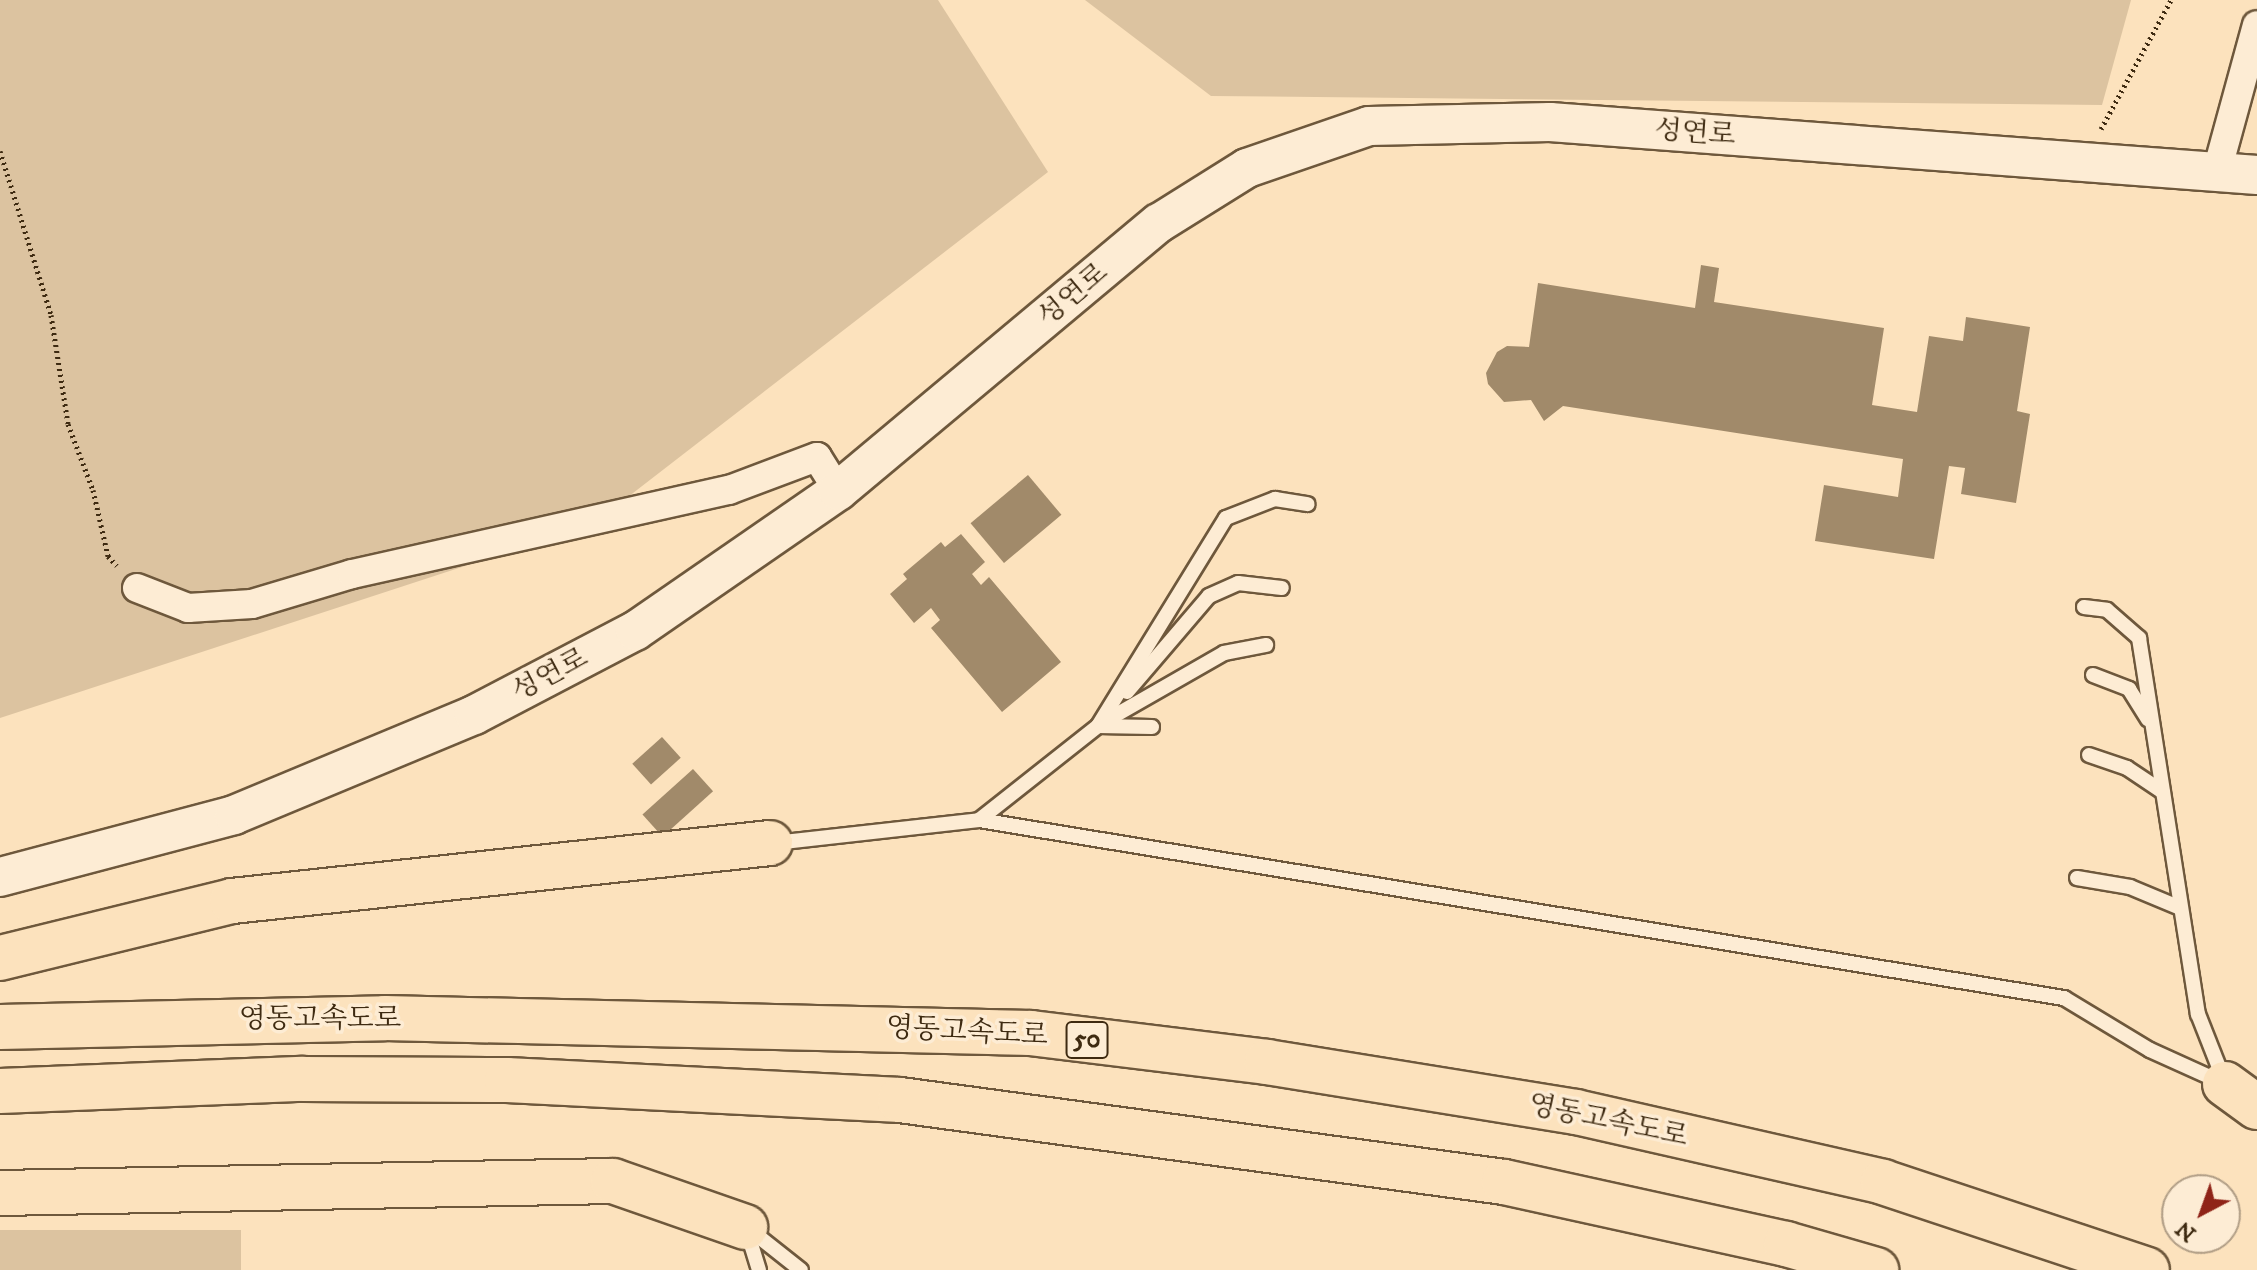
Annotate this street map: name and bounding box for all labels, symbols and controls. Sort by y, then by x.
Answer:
street label: 성연로 [1653,113,1737,153]
street label: 성연로 [1031,256,1115,334]
street label: 성연로 [506,641,594,709]
street label: 영동고속도로 [239,1002,401,1036]
street label: 영동고속도로 [885,1011,1049,1053]
road number: 50 [1065,1018,1109,1062]
street label: 영동고속도로 [1525,1088,1691,1154]
north arrow [2161,1174,2241,1254]
text: N [2171,1215,2202,1247]

